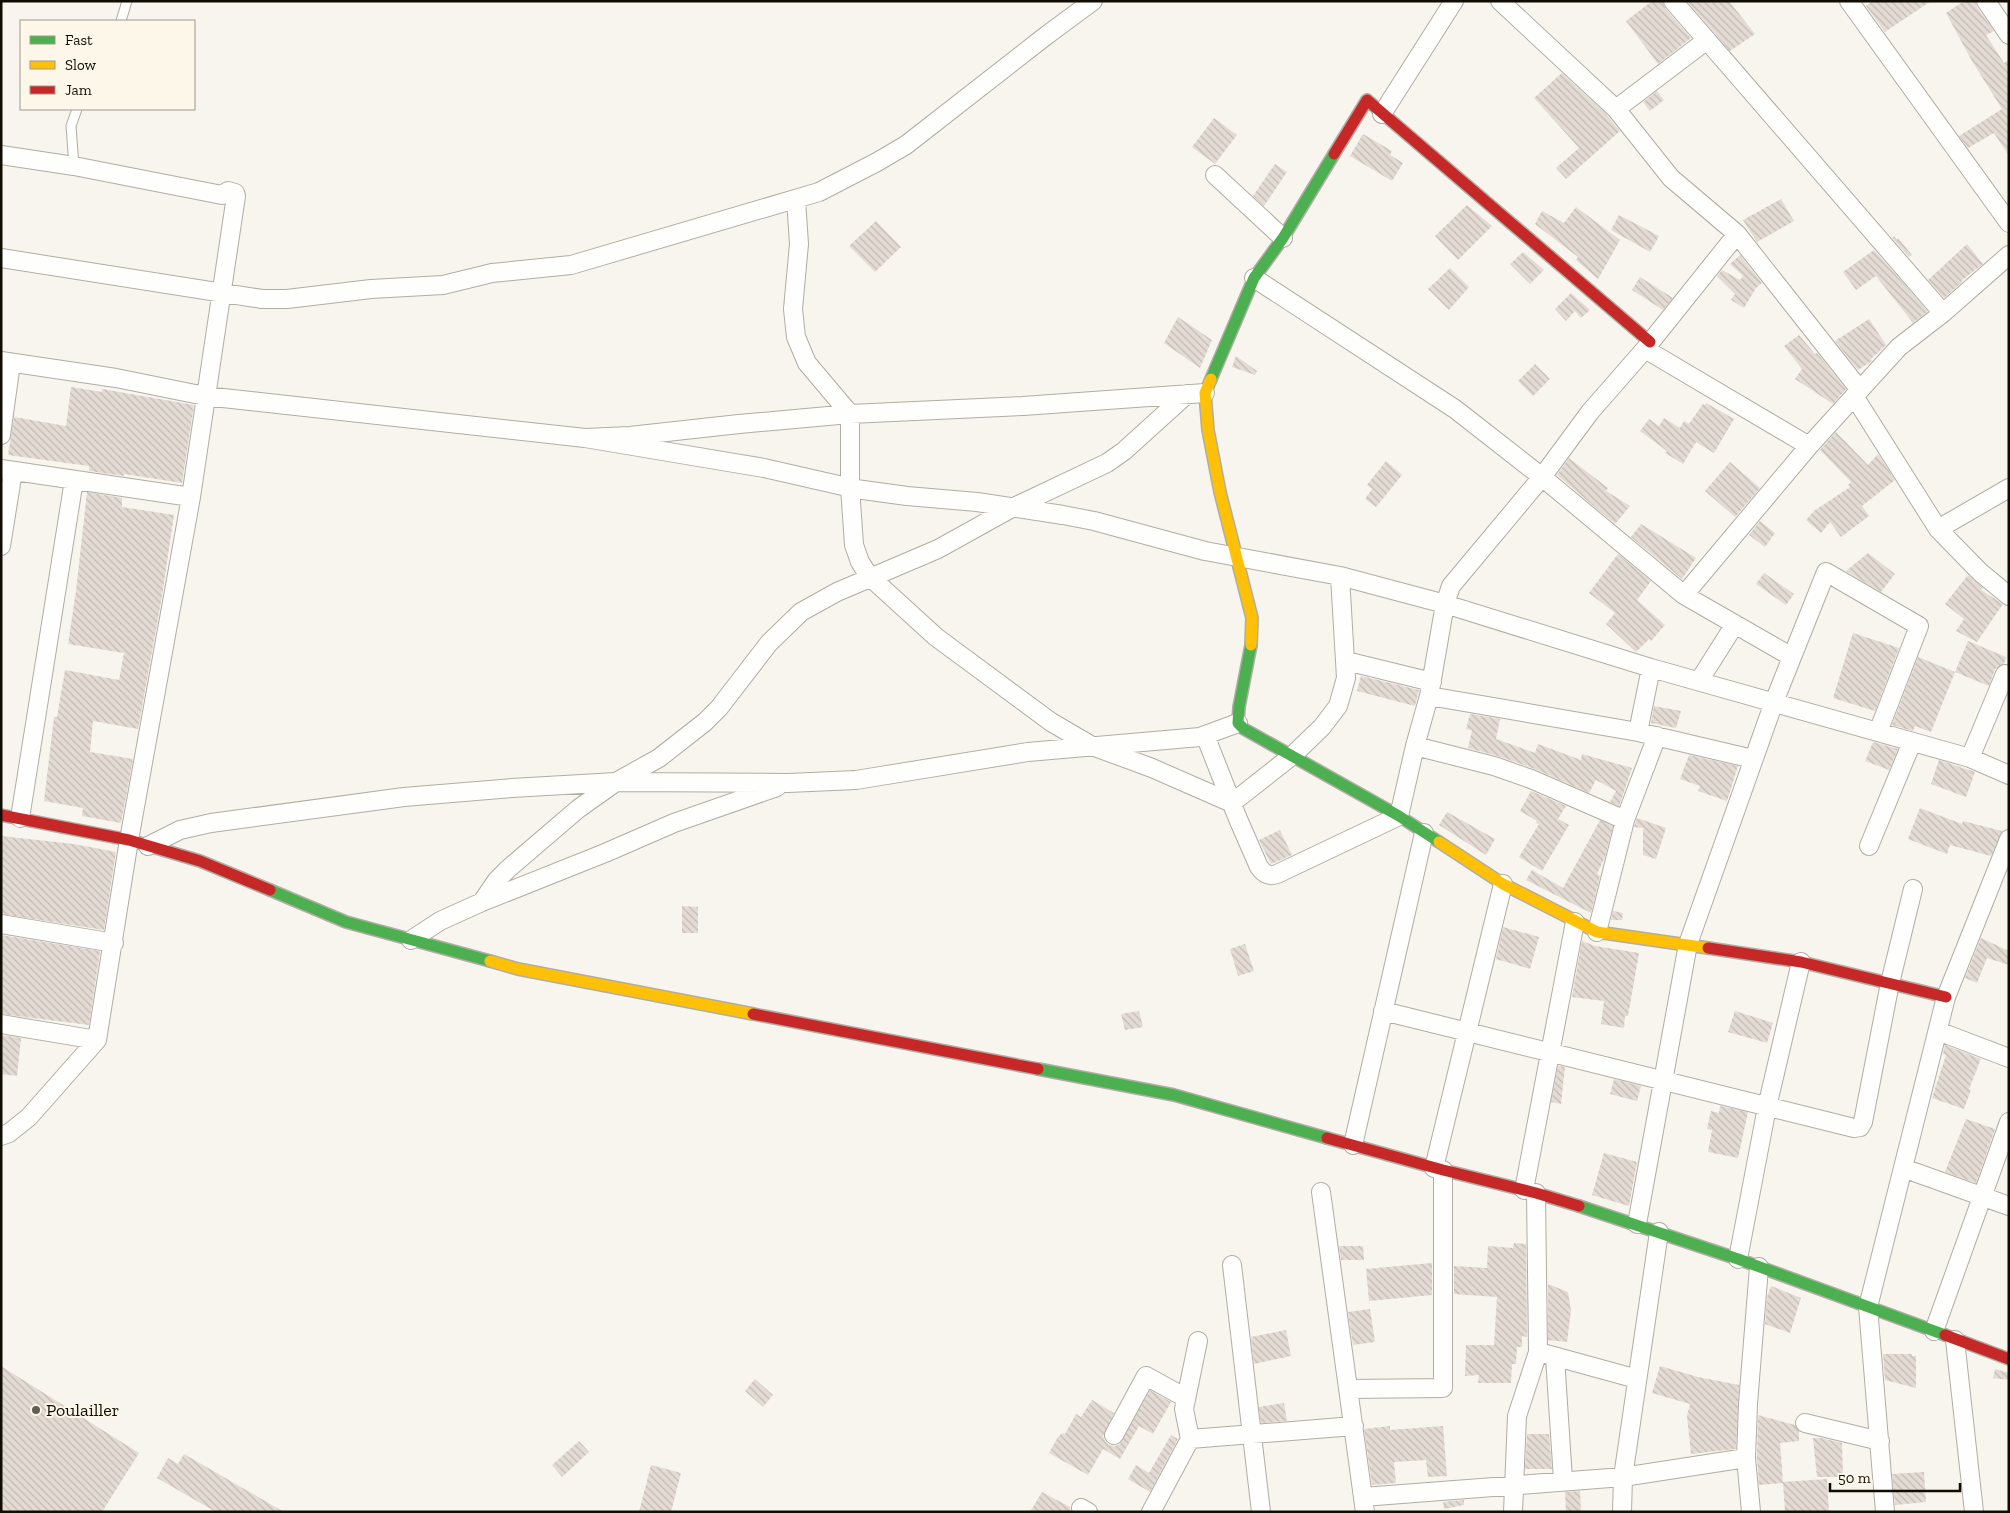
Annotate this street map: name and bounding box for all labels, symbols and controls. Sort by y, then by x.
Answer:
legend [20,20,195,110]
text: Fast [65,31,93,49]
text: Slow [65,56,97,74]
text: Jam [65,81,92,99]
place label: Poulailler [46,1399,119,1421]
marker: Poulailler [30,1404,42,1416]
scale bar [1830,1460,1960,1492]
text: 50 m [1838,1469,1871,1487]

